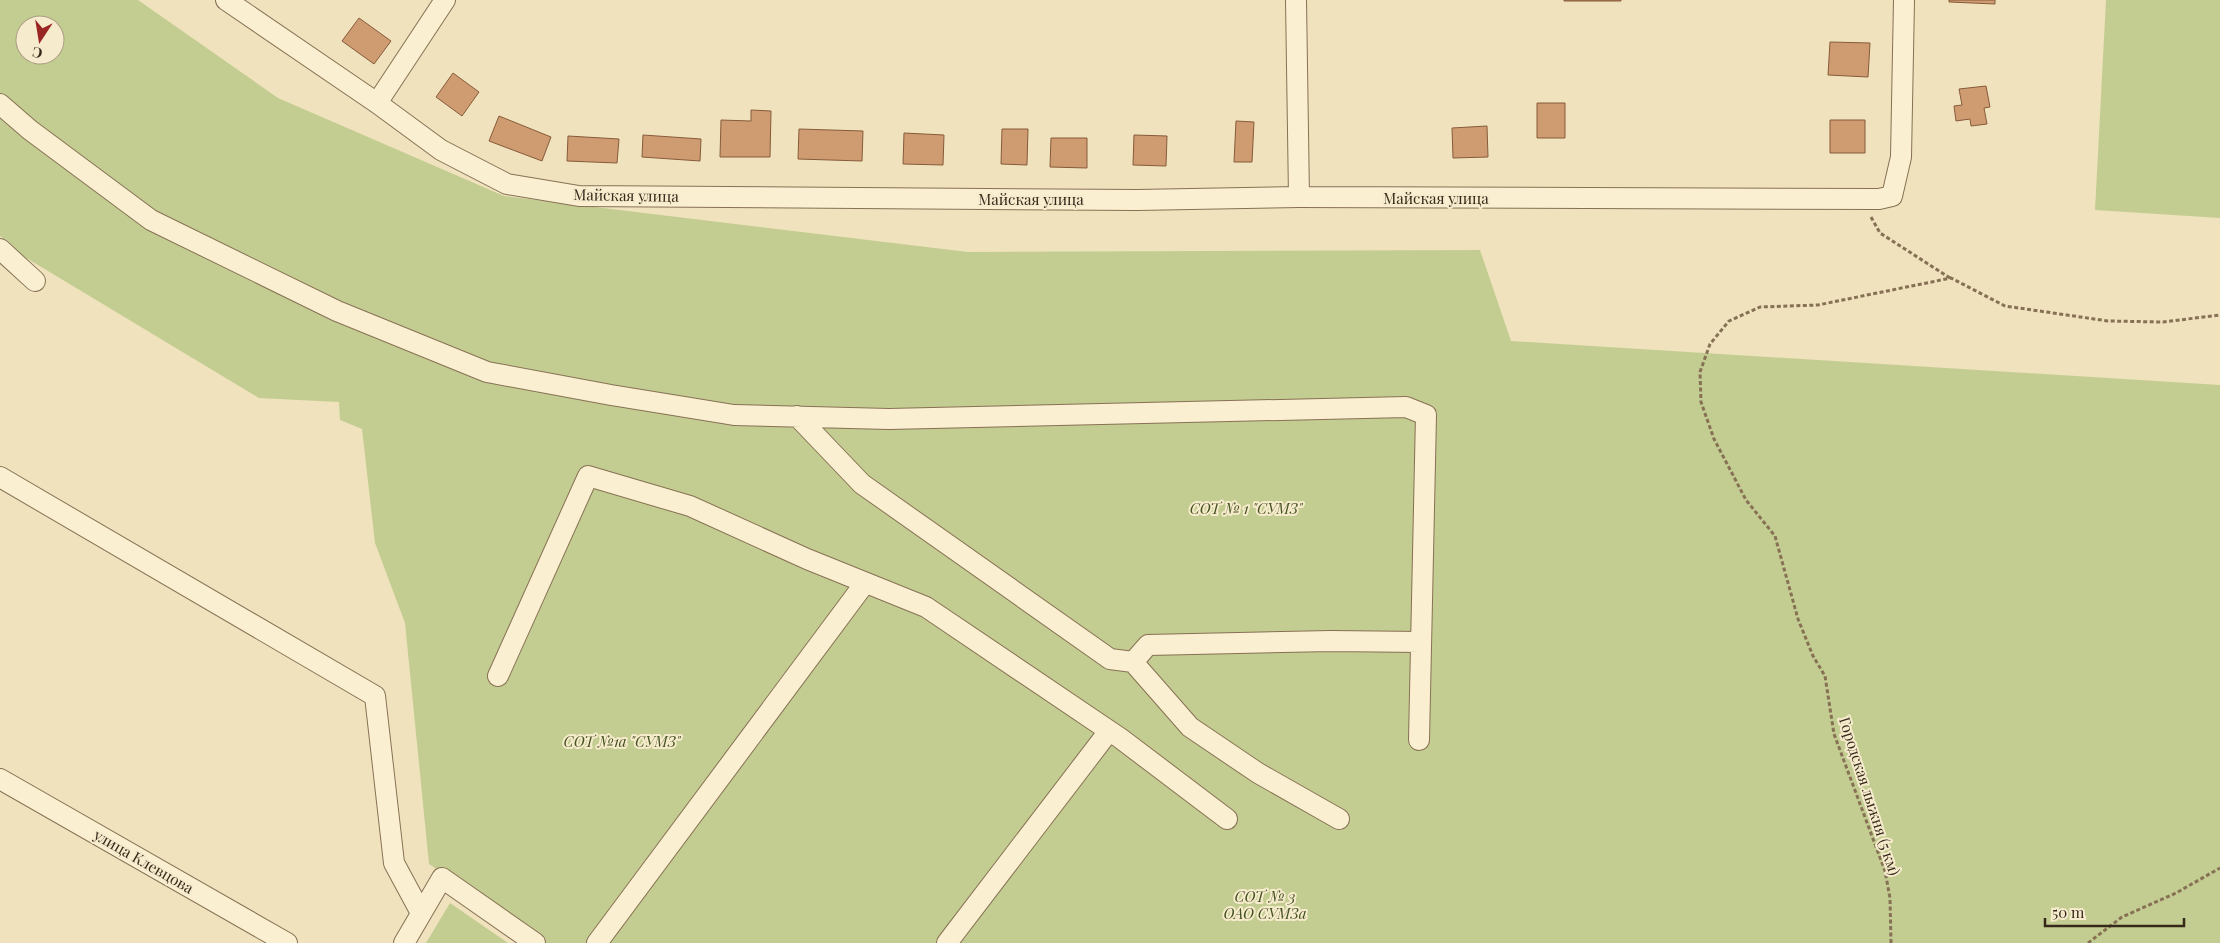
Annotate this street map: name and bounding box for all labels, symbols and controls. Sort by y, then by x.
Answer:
north arrow [15,15,65,65]
text: С [30,43,44,64]
street label: Майская улица [573,184,679,206]
street label: Майская улица [1383,188,1489,208]
street label: Майская улица [978,189,1084,209]
park label: СОТ № 1 "СУМЗ" [1190,498,1304,518]
street label: Городская лыжня (5 км) [1835,714,1905,878]
park label: СОТ №1а "СУМЗ" [564,731,682,751]
street label: улица Клевцова [90,824,198,898]
park label: СОТ № 3 ОАО СУМЗа [1223,886,1307,923]
scale bar [2045,896,2184,928]
text: 50 m [2052,902,2085,922]

